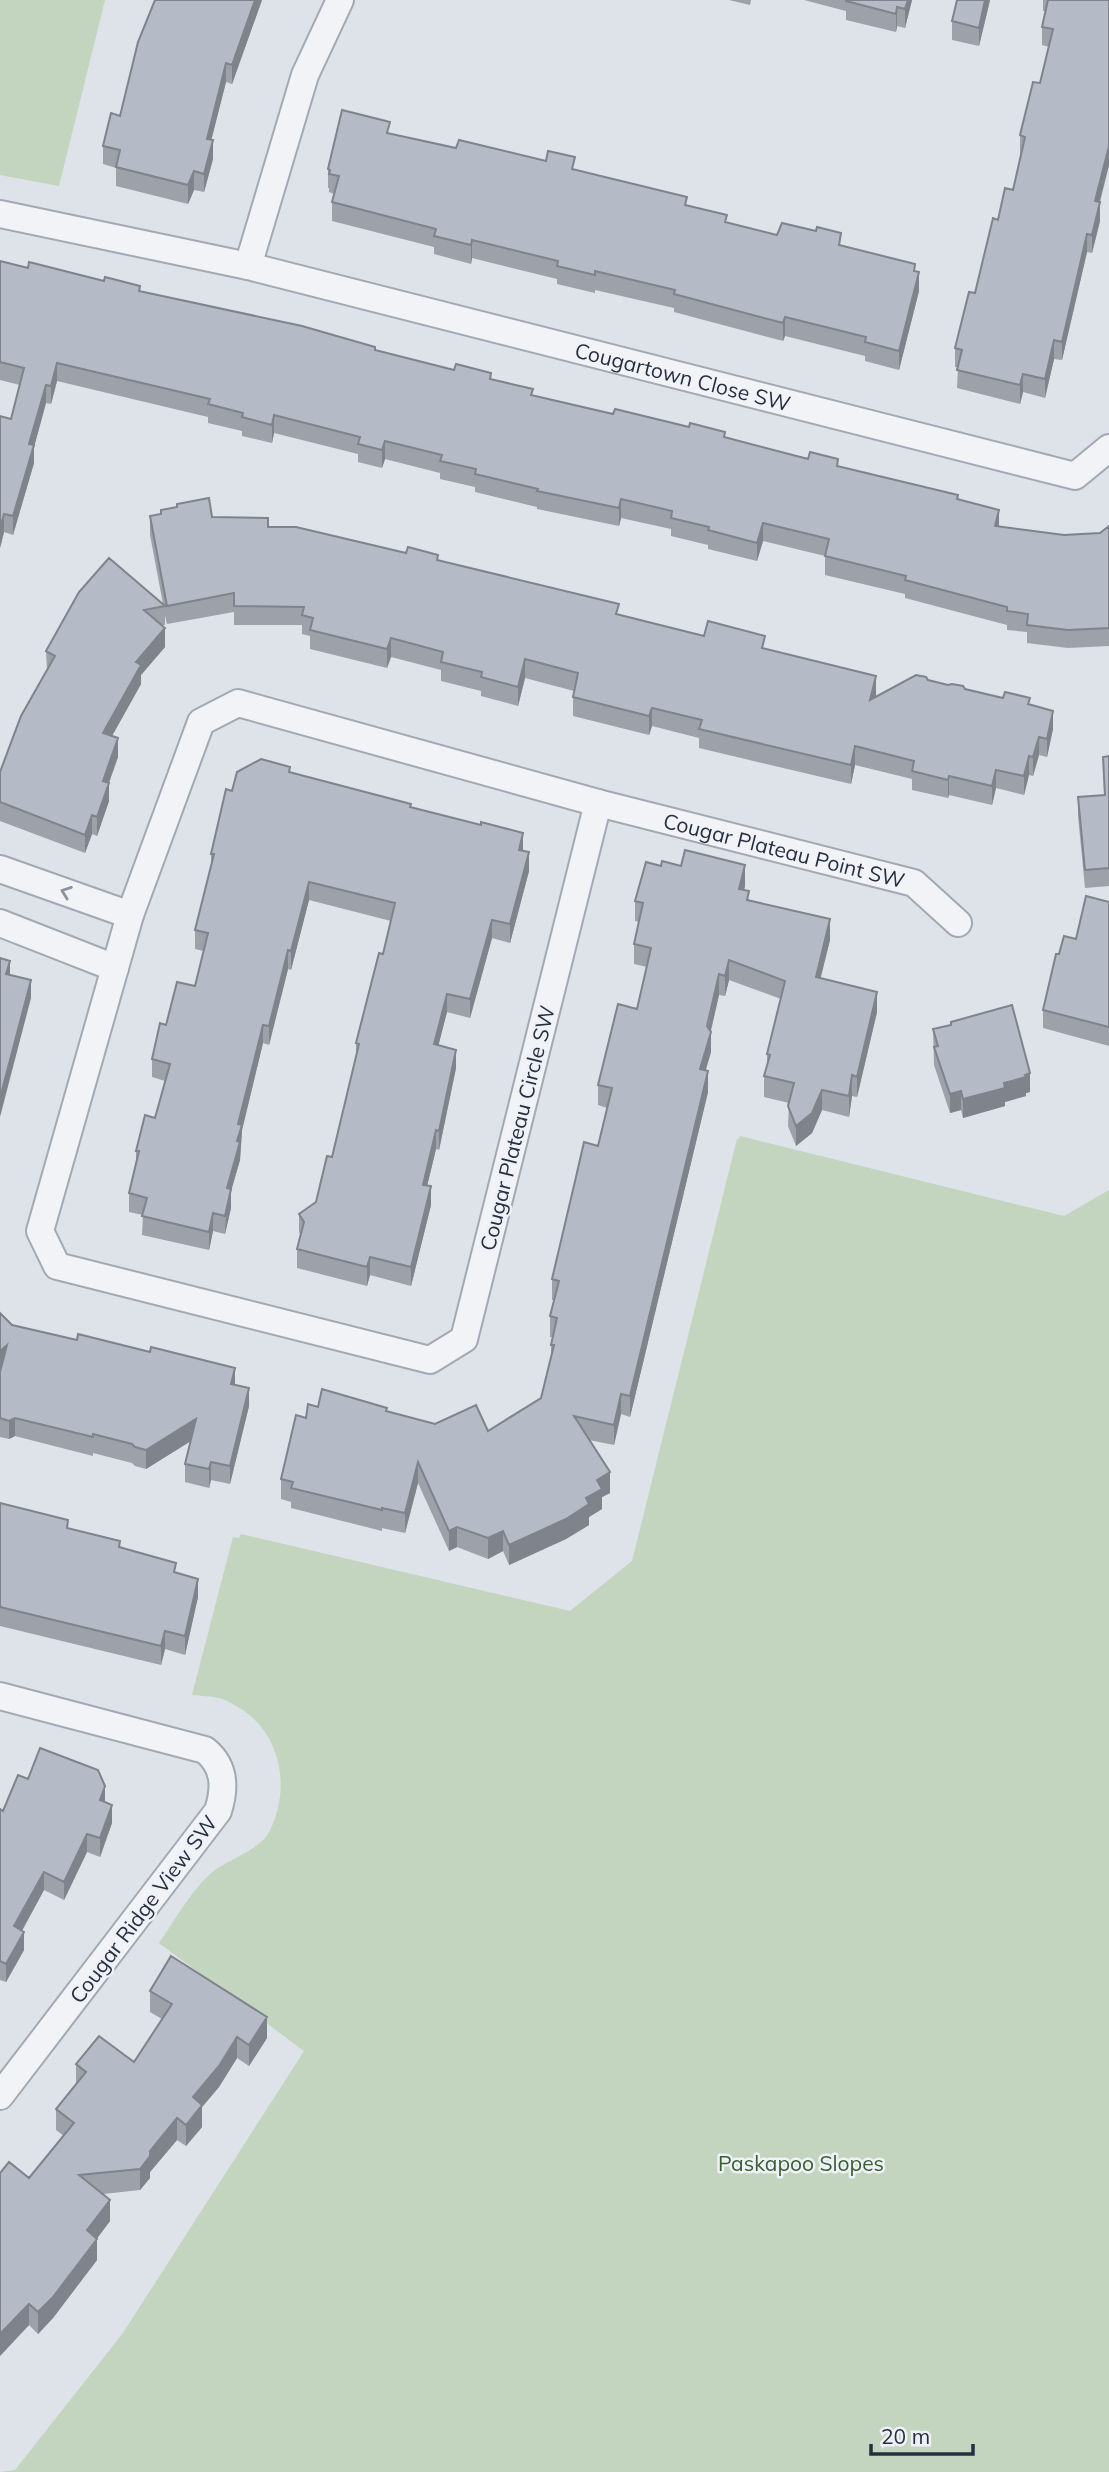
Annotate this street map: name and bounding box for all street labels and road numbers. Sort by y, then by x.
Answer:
street label: Cougartown Close SW [572,337,793,416]
street label: Cougar Plateau Point SW [661,807,907,893]
street label: Cougar Plateau Circle SW [474,1003,560,1253]
street label: Cougar Ridge View SW [64,1810,222,2008]

